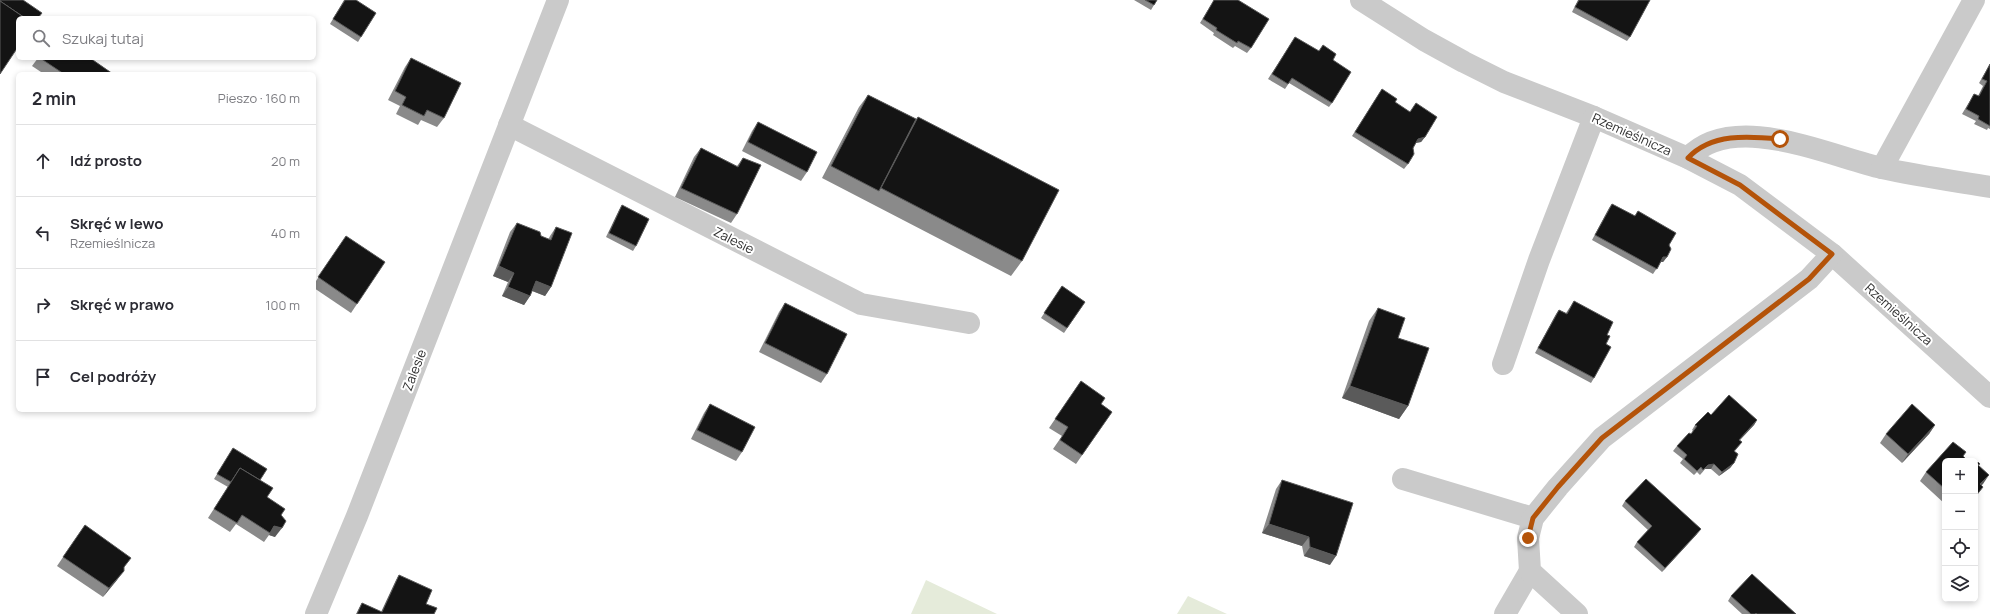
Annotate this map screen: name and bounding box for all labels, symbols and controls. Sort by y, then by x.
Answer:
search box [16,16,316,60]
icon: search [30,27,52,49]
text: Szukaj tutaj [62,28,144,49]
text: 2 min [32,87,76,110]
text: Pieszo · 160 m [218,89,300,107]
street label: Rzemieślnicza [1589,108,1675,160]
route start [1771,130,1789,148]
icon: ahead [32,150,54,172]
text: Idź prosto [70,150,142,171]
text: 20 m [271,152,300,170]
text: Skręć w lewo [70,213,164,234]
icon: left [32,222,54,244]
street label: Zalesie [711,222,758,258]
text: 40 m [271,224,300,242]
text: Rzemieślnicza [70,234,155,252]
street label: Rzemieślnicza [1861,279,1937,349]
icon: right [32,294,54,316]
text: Skręć w prawo [70,294,174,315]
text: 100 m [265,296,300,314]
street label: Zalesie [398,346,430,393]
icon: arrive [32,366,54,388]
text: Cel podróży [70,366,156,387]
map controls [1942,458,1978,602]
button: + [1942,458,1978,494]
button: − [1942,494,1978,530]
route end [1519,529,1537,547]
button: locate [1942,530,1978,566]
button: layers [1942,566,1978,602]

